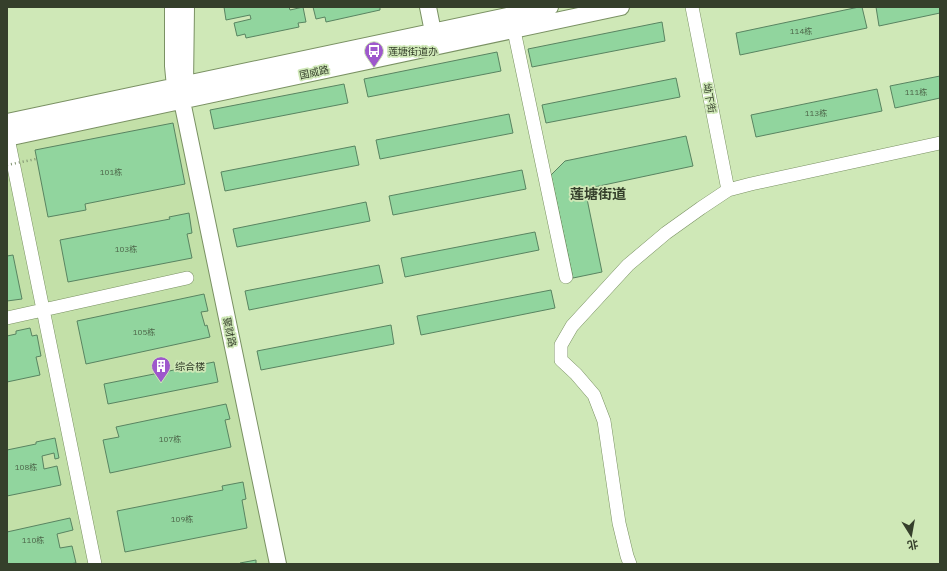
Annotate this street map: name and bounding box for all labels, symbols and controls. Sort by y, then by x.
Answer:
house number: 114栋 [790,26,812,36]
bus stop icon: 莲塘街道办 [363,40,385,68]
place label: 莲塘街道办 [388,45,438,58]
street label: 国威路 [298,63,330,82]
street label: 坳下街 [700,82,719,114]
house number: 111栋 [905,87,927,97]
house number: 113栋 [805,108,827,118]
house number: 101栋 [100,167,122,177]
district label: 莲塘街道 [570,185,626,203]
house number: 103栋 [115,244,137,254]
street label: 聚财路 [220,316,239,348]
house number: 105栋 [133,327,155,337]
building icon: 综合楼 [150,355,172,383]
place label: 综合楼 [175,360,205,373]
house number: 107栋 [159,434,181,444]
house number: 108栋 [15,462,37,472]
house number: 109栋 [171,514,193,524]
north arrow [891,515,931,555]
house number: 110栋 [22,535,44,545]
text: 北 [906,537,920,553]

